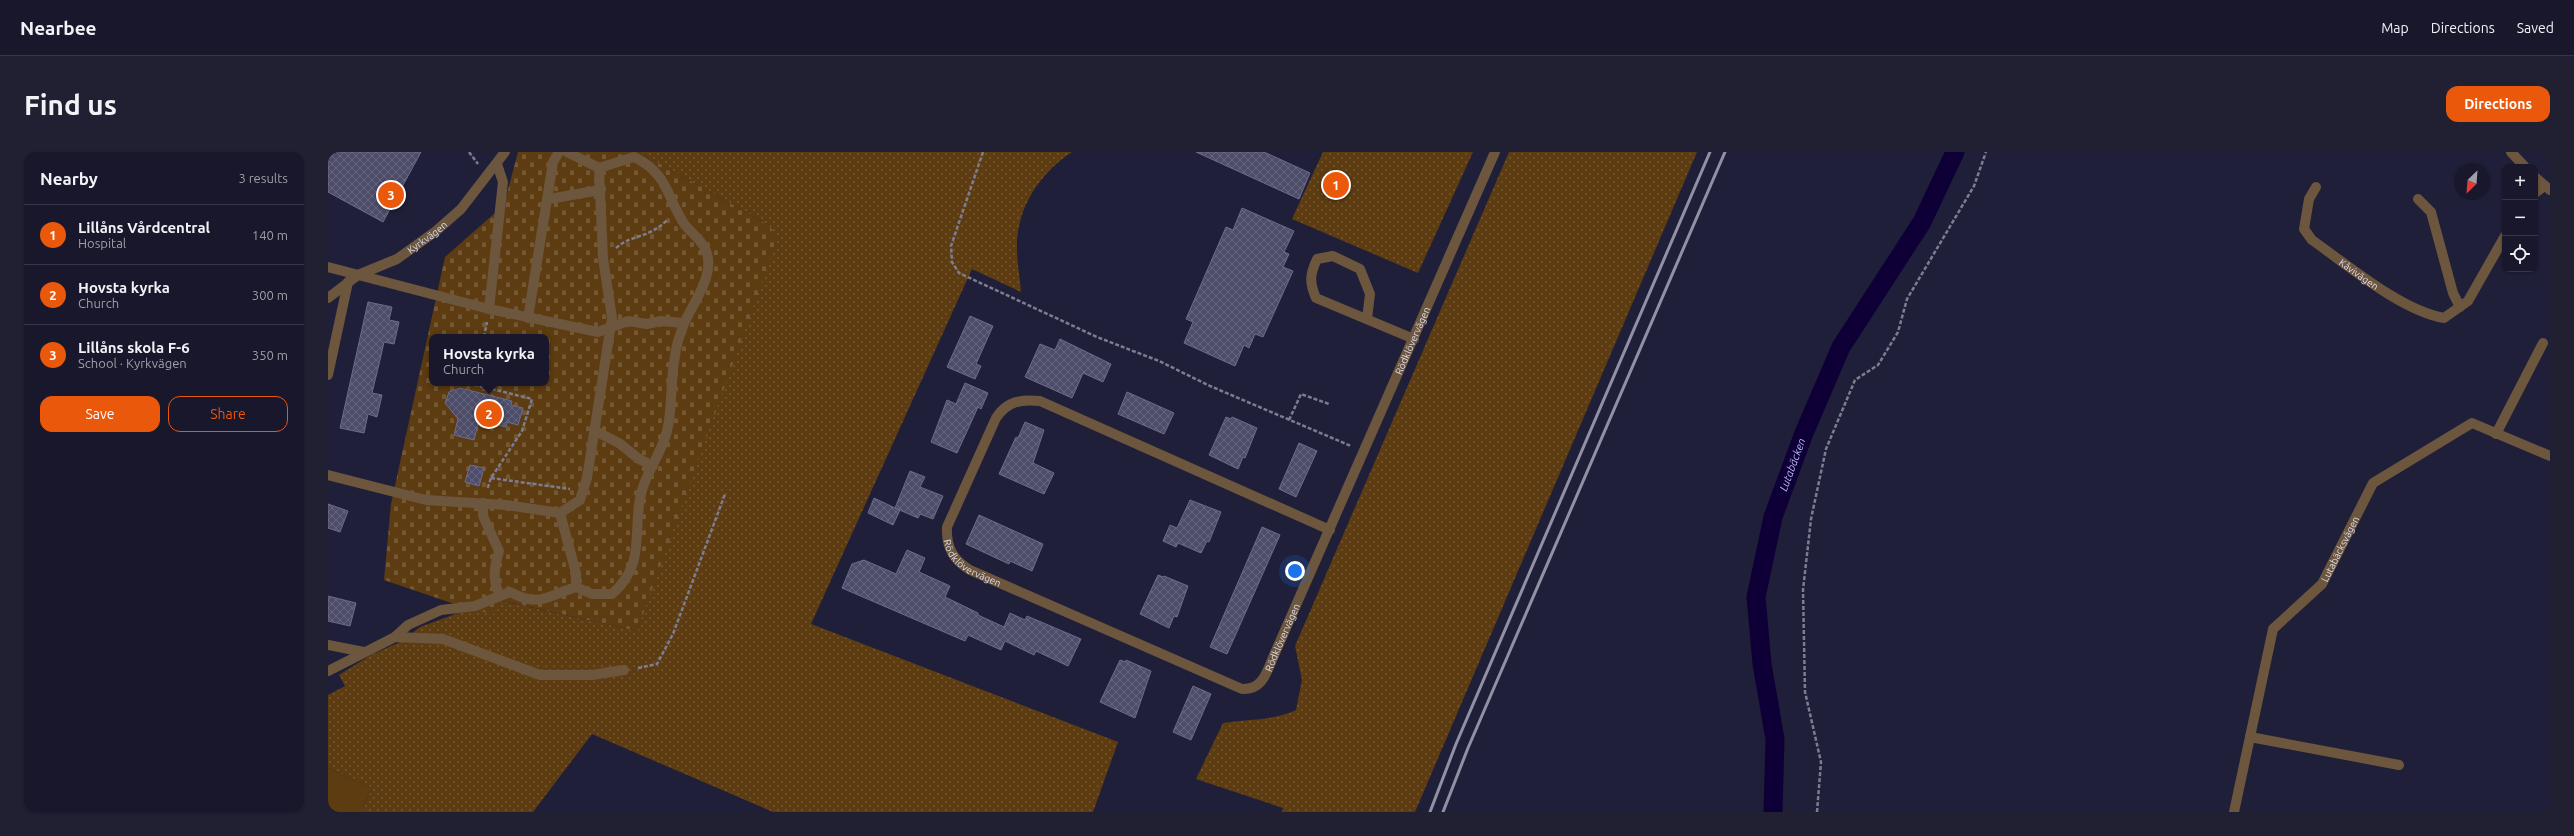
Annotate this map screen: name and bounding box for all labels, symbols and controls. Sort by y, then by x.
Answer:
text: Nearbee [20,17,97,39]
text: Map [2381,20,2409,36]
text: Directions [2431,20,2495,36]
text: Saved [2517,20,2554,36]
button: Directions [2446,86,2550,122]
text: Find us [24,89,117,120]
north arrow [2454,164,2490,200]
map controls [2502,164,2538,272]
button: + [2502,164,2538,200]
text: Nearby [40,169,98,188]
pin: 1 [1323,170,1349,200]
text: 3 results [238,171,288,185]
pin: 3 [378,180,404,210]
button: − [2502,200,2538,236]
text: Lillåns Vårdcentral [78,219,210,236]
street label: Kyrkvägen [405,219,449,256]
text: 1 [49,228,57,242]
text: 140 m [252,228,288,242]
text: Hospital [78,236,126,250]
button: locate [2502,236,2538,272]
street label: Kåvivägen [2337,256,2381,292]
text: Hovsta kyrka [78,279,170,296]
text: 2 [49,288,57,302]
text: 300 m [252,288,288,302]
text: Church [78,296,119,310]
street label: Rödklövervägen [1392,305,1432,376]
popup [429,334,549,386]
text: Lillåns skola F-6 [78,339,190,356]
text: Hovsta kyrka [443,345,535,362]
text: 3 [49,348,57,362]
text: 350 m [252,348,288,362]
text: School · Kyrkvägen [78,356,187,370]
text: Church [443,362,484,376]
button: Save [40,396,160,432]
button: Share [168,396,288,432]
pin: 2 [476,399,502,429]
water label: Lutabäcken [1777,437,1808,493]
street label: Lutabäcksvägen [2319,514,2361,583]
street label: Rödklövervägen [942,538,1003,588]
your location [1285,561,1305,581]
street label: Rödklövervägen [1262,602,1302,673]

